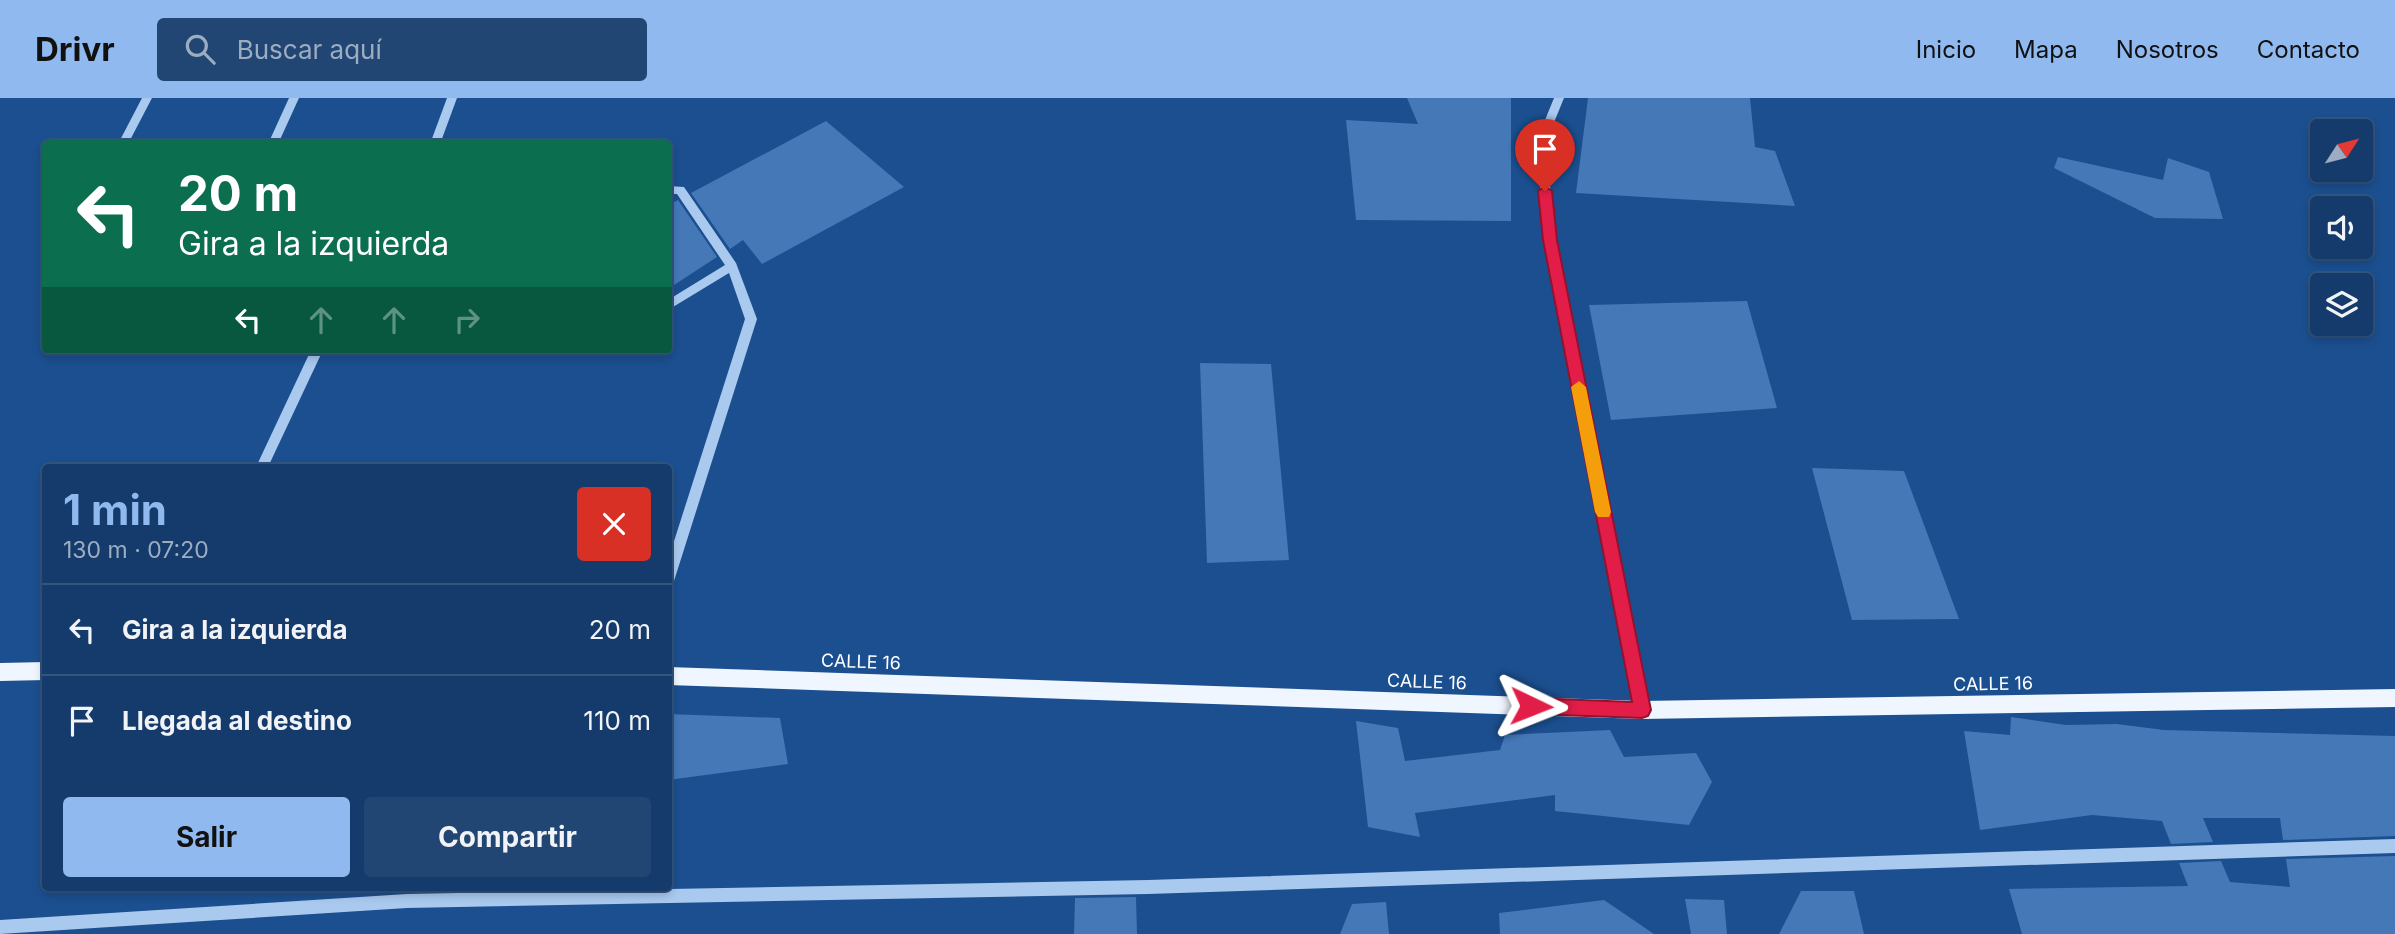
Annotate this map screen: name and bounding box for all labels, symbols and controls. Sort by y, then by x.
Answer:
search box [157,18,647,81]
text: Drivr [35,29,115,69]
icon: search [181,30,219,68]
text: Buscar aquí [237,34,382,65]
text: Inicio [1916,35,1976,64]
text: Mapa [2014,35,2078,64]
text: Nosotros [2116,35,2219,64]
text: Contacto [2257,35,2360,64]
pin [1515,119,1575,191]
north arrow [2310,119,2373,182]
map controls [2310,119,2373,336]
icon: arrive [1526,130,1564,168]
text: 20 m [178,164,298,223]
icon: left [63,168,154,259]
button: sound [2310,196,2373,259]
text: Gira a la izquierda [178,224,449,263]
button: layers [2310,273,2373,336]
icon: left [229,301,267,339]
icon: ahead [302,301,340,339]
icon: ahead [375,301,413,339]
icon: right [448,301,486,339]
text: 1 min [63,484,167,535]
button: close [577,487,651,561]
text: 130 m · 07:20 [63,536,209,564]
icon: left [63,611,101,649]
text: Gira a la izquierda [122,614,348,645]
text: 20 m [589,614,651,645]
street label: CALLE 16 [821,650,901,673]
position arrow [1494,669,1568,743]
street label: CALLE 16 [1387,670,1467,693]
street label: CALLE 16 [1953,672,2033,695]
icon: arrive [63,702,101,740]
text: Llegada al destino [122,705,352,736]
text: 110 m [583,705,651,736]
button: Salir [63,797,350,877]
button: Compartir [364,797,651,877]

